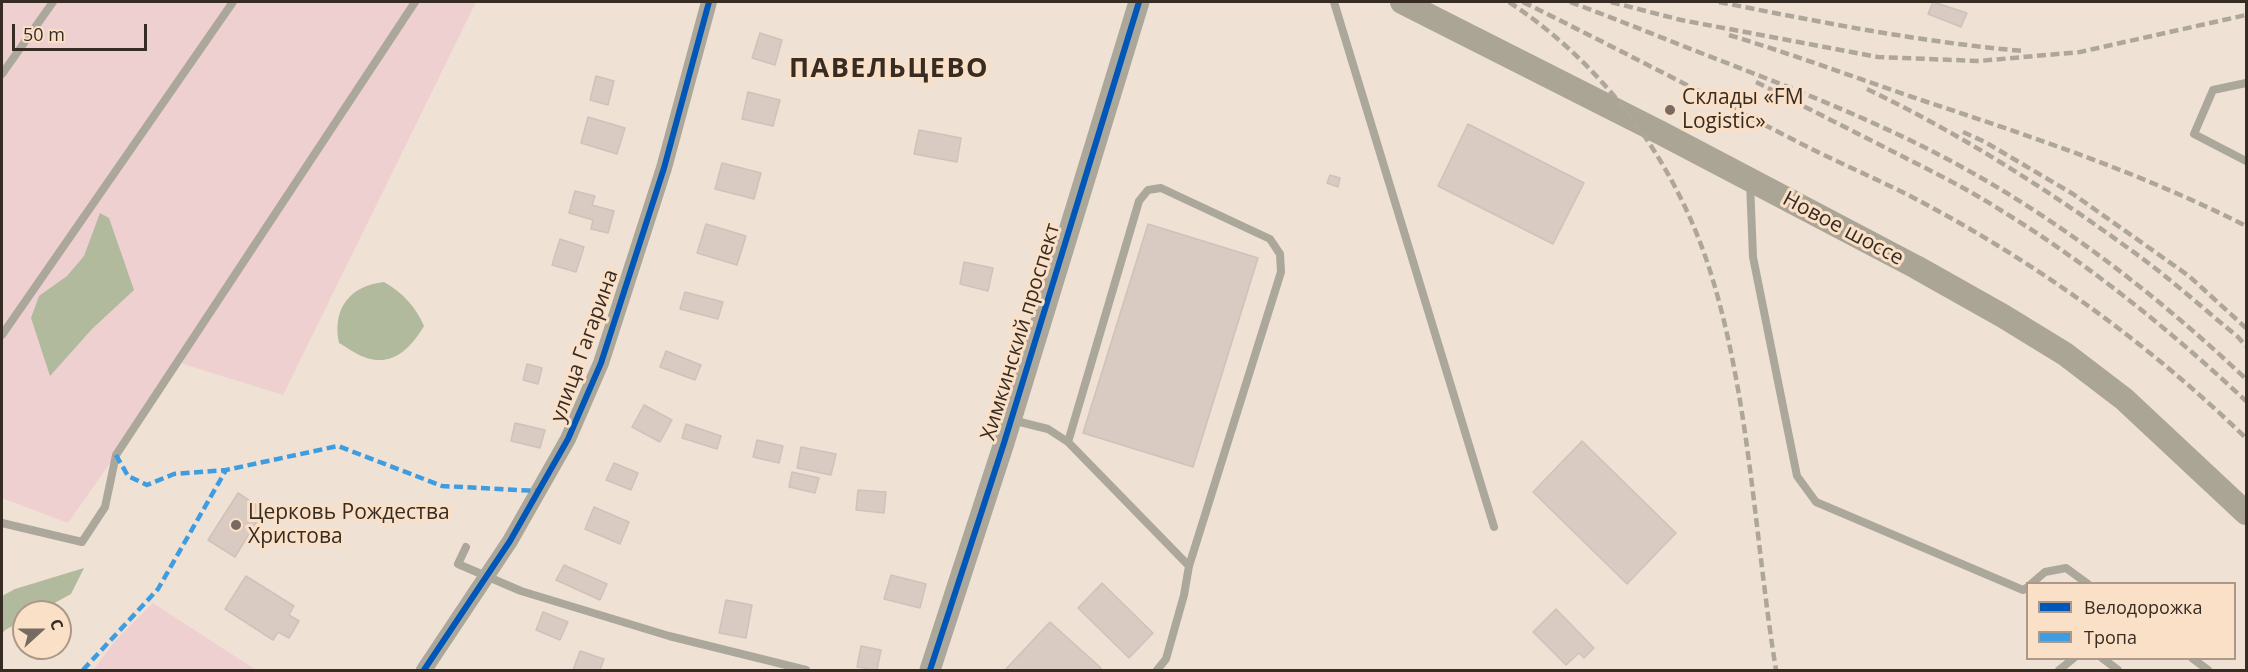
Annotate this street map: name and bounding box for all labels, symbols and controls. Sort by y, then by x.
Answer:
scale bar [15,12,150,50]
text: 50 m [23,22,65,46]
district label: ПАВЕЛЬЦЕВО [789,53,989,85]
place label: Склады «FM Logistic» [1682,85,1804,135]
marker: Склады «FM Logistic» [1663,103,1677,117]
street label: Новое шоссе [1778,187,1908,271]
street label: Химкинский проспект [976,220,1066,444]
street label: улица Гагарина [546,266,624,426]
place label: Церковь Рождества Христова [248,500,450,550]
marker: Церковь Рождества Христова [229,518,243,532]
legend [2026,582,2236,660]
text: Велодорожка [2084,595,2202,619]
north arrow [12,600,72,660]
text: С [45,616,69,633]
text: Тропа [2084,625,2137,649]

